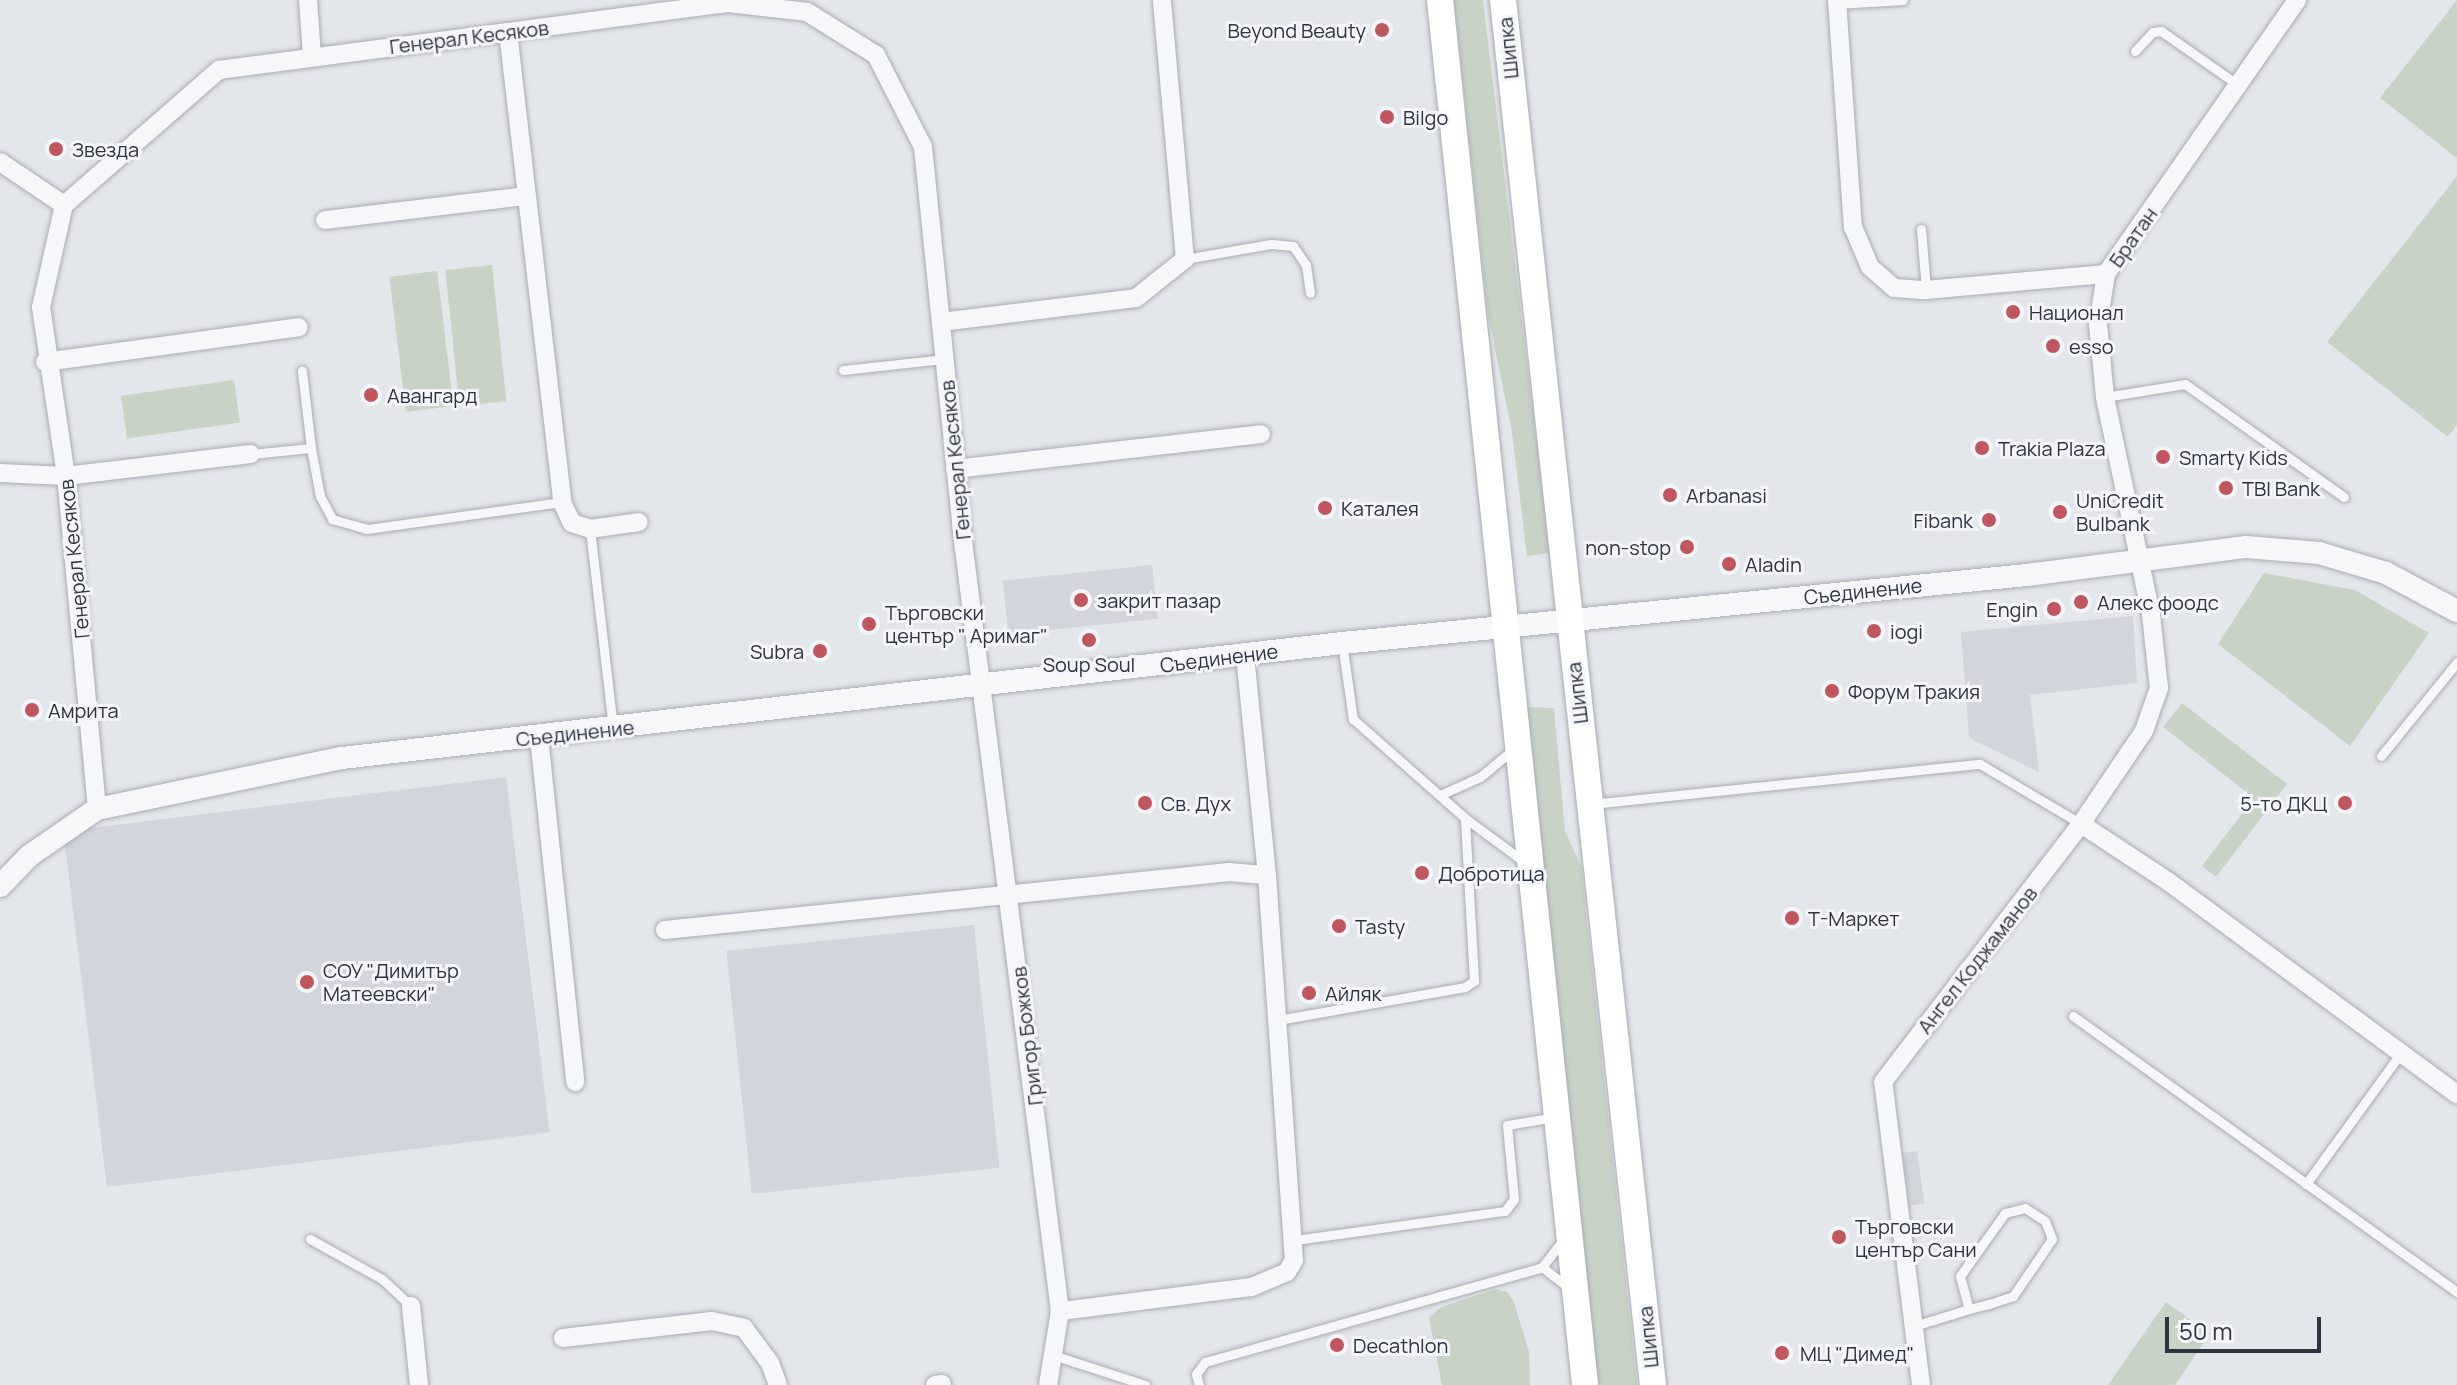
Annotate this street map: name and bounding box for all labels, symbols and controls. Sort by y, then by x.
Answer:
street label: Генерал Кесяков [388,15,550,59]
street label: Шипка [1493,16,1523,80]
place label: Beyond Beauty [1228,18,1366,42]
marker: Beyond Beauty [1373,21,1391,39]
place label: Bilgo [1403,105,1448,129]
marker: Bilgo [1378,108,1396,126]
place label: Звезда [72,137,139,161]
marker: Звезда [47,140,65,158]
street label: Братан [2104,202,2162,272]
place label: Национал [2029,300,2124,324]
marker: Национал [2004,303,2022,321]
place label: esso [2069,334,2114,358]
marker: esso [2044,337,2062,355]
street label: Генерал Кесяков [935,379,975,541]
place label: Авангард [387,383,477,407]
marker: Авангард [362,386,380,404]
place label: Trakia Plaza [1998,436,2106,460]
marker: Trakia Plaza [1973,439,1991,457]
place label: Smarty Kids [2179,445,2288,469]
marker: Smarty Kids [2154,448,2172,466]
place label: TBI Bank [2242,476,2320,500]
street label: Генерал Кесяков [54,478,94,640]
marker: TBI Bank [2217,479,2235,497]
place label: Аrbanasi [1686,483,1767,507]
marker: Аrbanasi [1661,486,1679,504]
place label: UniCredit Bulbank [2076,488,2164,535]
place label: Каталея [1341,496,1419,520]
marker: Каталея [1316,499,1334,517]
marker: UniCredit Bulbank [2051,503,2069,521]
place label: Fibank [1914,508,1973,532]
marker: Fibank [1980,511,1998,529]
place label: non-stop [1585,535,1671,559]
marker: non-stop [1678,538,1696,556]
place label: Аladin [1745,552,1802,576]
marker: Аladin [1720,555,1738,573]
street label: Съединение [1803,573,1923,609]
place label: закрит пазар [1097,588,1221,612]
place label: Алекс фоодс [2097,590,2219,614]
marker: закрит пазар [1072,591,1090,609]
marker: Алекс фоодс [2072,593,2090,611]
place label: Engin [1986,597,2038,621]
place label: Търговски център " Аримаг" [885,600,1048,647]
marker: Engin [2045,600,2063,618]
marker: Търговски център " Аримаг" [860,615,878,633]
place label: iogi [1890,619,1923,643]
marker: iogi [1865,622,1883,640]
marker: Soup Soul [1080,631,1098,649]
place label: Subra [750,639,804,663]
street label: Съединение [1159,639,1279,677]
marker: Subra [811,642,829,660]
place label: Soup Soul [1043,652,1135,676]
street label: Шипка [1561,661,1593,725]
place label: Форум Тракия [1848,679,1980,703]
marker: Форум Тракия [1823,682,1841,700]
place label: Амрита [48,698,119,722]
marker: Амрита [23,701,41,719]
street label: Съединение [515,715,635,751]
place label: Св. Дух [1161,791,1231,815]
place label: 5-то ДКЦ [2240,791,2327,815]
marker: 5-то ДКЦ [2334,792,2356,814]
marker: Св. Дух [1136,794,1154,812]
place label: Добротица [1438,861,1545,885]
marker: Добротица [1413,864,1431,882]
street label: Ангел Коджаманов [1912,882,2042,1038]
place label: Т-Маркет [1808,906,1899,930]
marker: Т-Маркет [1783,909,1801,927]
place label: Tasty [1355,914,1405,938]
marker: Tasty [1330,917,1348,935]
place label: СОУ "Димитър Матеевски" [323,958,460,1005]
street label: Григор Божков [1007,965,1047,1107]
marker: СОУ "Димитър Матеевски" [298,973,316,991]
place label: Айляк [1325,981,1382,1005]
marker: Айляк [1300,984,1318,1002]
place label: Търговски център Сани [1855,1214,1977,1261]
marker: Търговски център Сани [1830,1228,1848,1246]
scale bar [2169,1301,2325,1351]
street label: Шипка [1633,1305,1663,1369]
text: 50 m [2179,1314,2233,1347]
place label: Decathlon [1353,1333,1449,1357]
marker: Decathlon [1328,1336,1346,1354]
place label: МЦ "Димед" [1800,1341,1914,1365]
marker: МЦ "Димед" [1771,1342,1793,1364]

